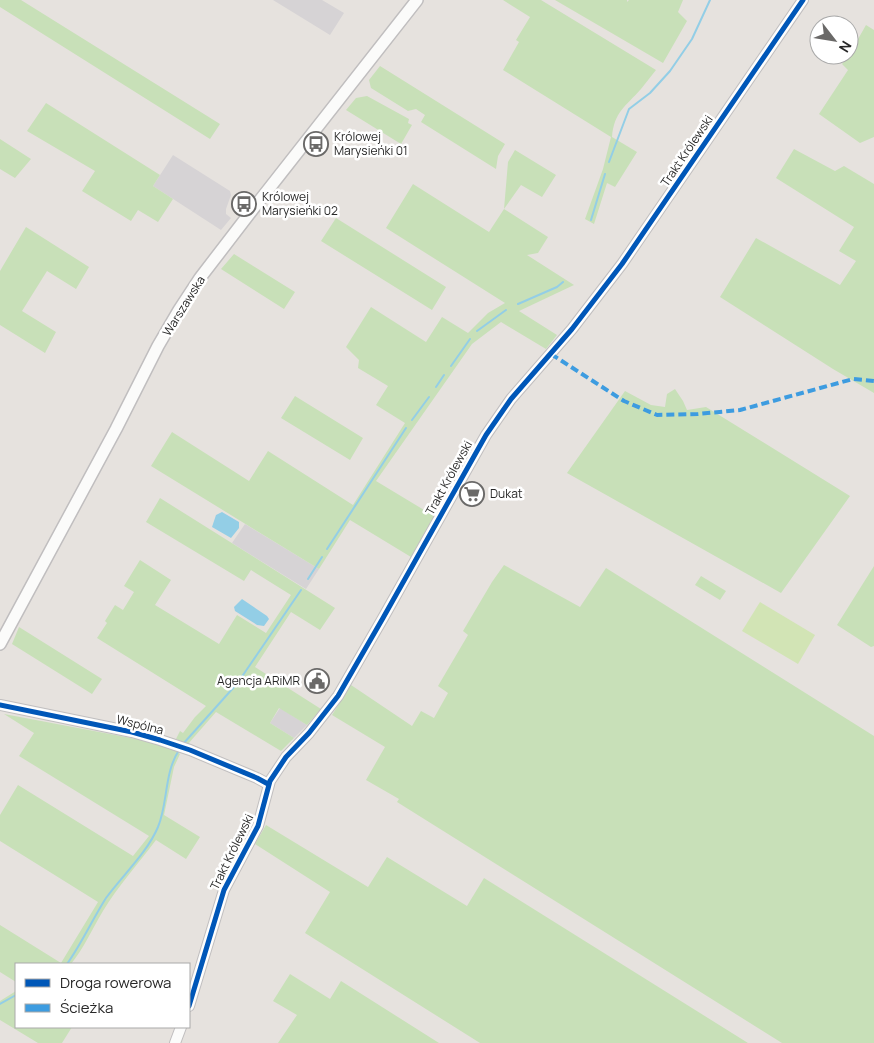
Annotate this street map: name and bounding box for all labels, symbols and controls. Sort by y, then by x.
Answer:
north arrow [809,15,859,65]
text: N [835,38,856,56]
street label: Trakt Królewski [656,112,717,190]
place label: Królowej Marysieńki 01 [334,128,408,159]
bus stop icon: Królowej Marysieńki 01 [303,131,329,157]
place label: Królowej Marysieńki 02 [262,188,338,219]
bus stop icon: Królowej Marysieńki 02 [231,191,257,217]
street label: Warszawska [158,272,209,339]
street label: Trakt Królewski [421,438,476,518]
supermarket icon: Dukat [459,481,485,507]
place label: Dukat [490,485,523,502]
public building icon: Agencja ARiMR [304,668,330,694]
place label: Agencja ARiMR [217,672,300,689]
street label: Wspólna [115,710,165,739]
street label: Trakt Królewski [206,811,257,893]
legend [15,963,190,1028]
text: Droga rowerowa [60,972,171,993]
text: Ścieżka [60,997,113,1018]

